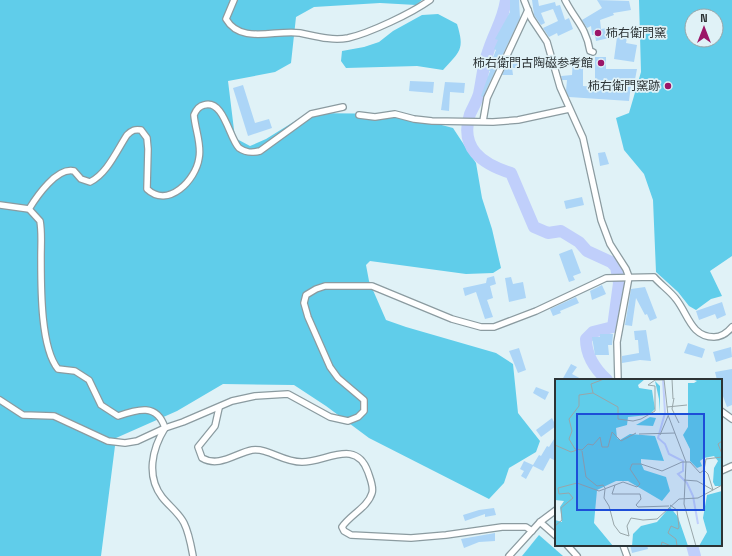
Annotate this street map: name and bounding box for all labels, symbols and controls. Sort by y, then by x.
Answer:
north arrow [684,8,724,48]
text: N [700,11,708,25]
place label: 柿右衛門窯 [606,25,666,41]
marker: 柿右衛門窯 [593,28,603,38]
place label: 柿右衛門古陶磁参考館 [473,55,593,71]
marker: 柿右衛門古陶磁参考館 [596,58,606,68]
place label: 柿右衛門窯跡 [588,78,660,94]
marker: 柿右衛門窯跡 [663,81,673,91]
inset map [555,379,722,546]

